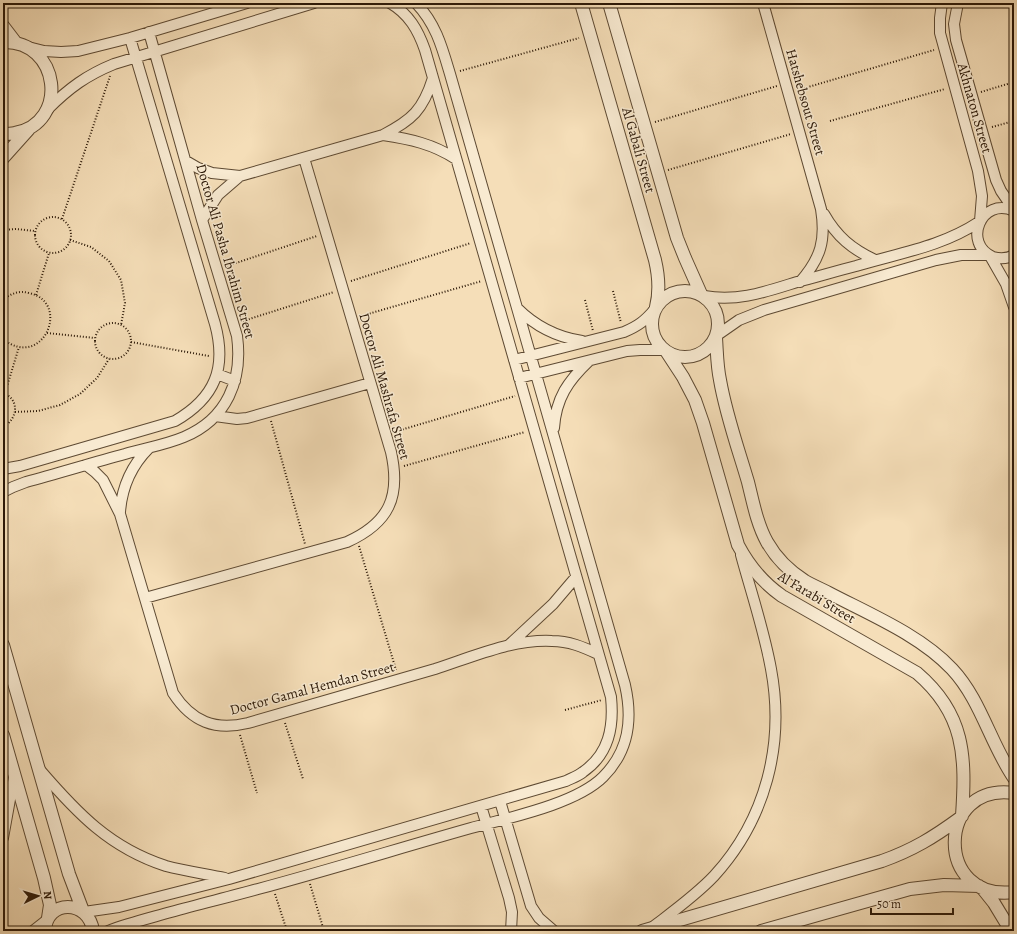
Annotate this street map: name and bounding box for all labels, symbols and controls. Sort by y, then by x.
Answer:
street label: Hatshebsout Street [781,47,830,158]
street label: Akhnaton Street [952,60,997,156]
street label: Al Gabali Street [617,104,660,195]
street label: Doctor Ali Pasha Ibrahim Street [191,161,260,341]
street label: Doctor Ali Mashrafa Street [354,311,415,462]
street label: Al Farabi Street [774,566,859,628]
street label: Doctor Gamal Hemdan Street [228,657,397,720]
north arrow [18,876,58,916]
scale bar [871,890,953,916]
text: N [40,891,55,900]
text: 50 m [877,896,901,912]

